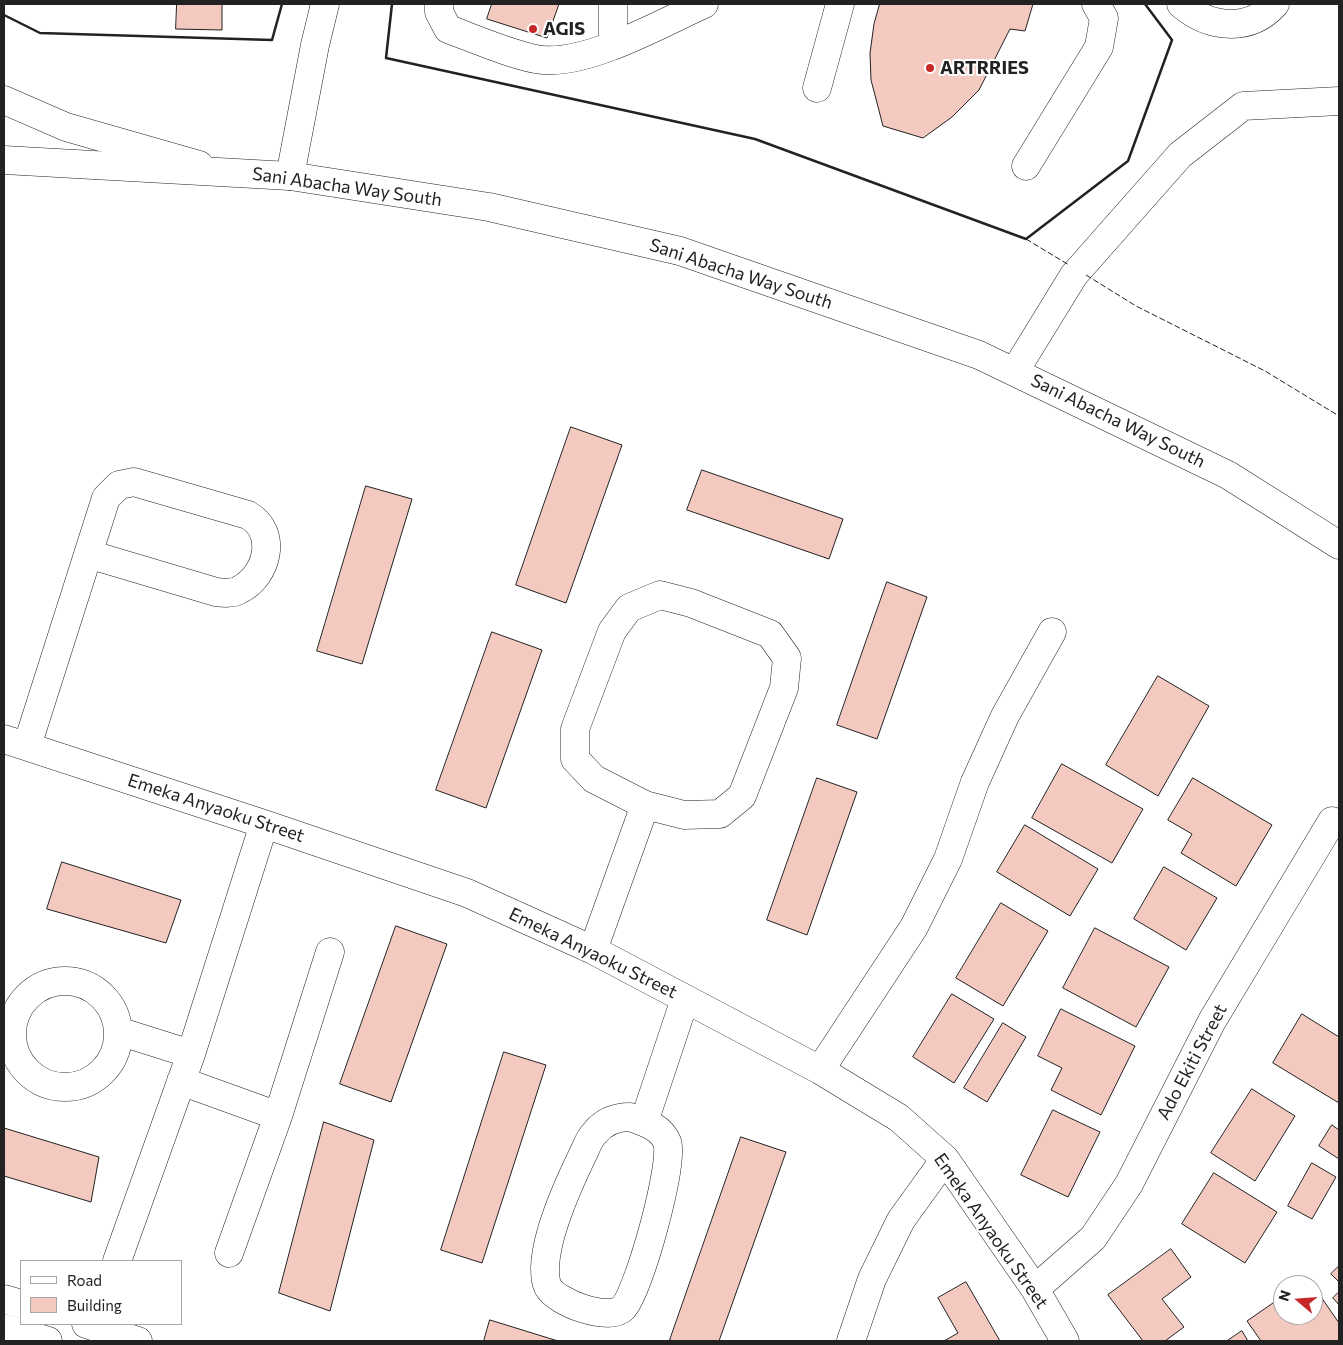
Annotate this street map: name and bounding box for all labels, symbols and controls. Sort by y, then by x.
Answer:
place label: AGIS [543,18,585,40]
marker: AGIS [527,23,539,35]
place label: ARTRRIES [940,57,1029,79]
marker: ARTRRIES [924,62,936,74]
street label: Sani Abacha Way South [251,163,443,211]
street label: Sani Abacha Way South [647,234,835,314]
street label: Sani Abacha Way South [1027,369,1209,473]
street label: Emeka Anyaoku Street [125,769,307,847]
street label: Emeka Anyaoku Street [505,903,681,1003]
street label: Ado Ekiti Street [1152,1000,1232,1124]
street label: Emeka Anyaoku Street [929,1149,1053,1313]
legend [20,1260,182,1325]
text: Road [67,1271,102,1289]
north arrow [1273,1275,1323,1325]
text: N [1275,1288,1294,1303]
text: Building [67,1296,122,1314]

